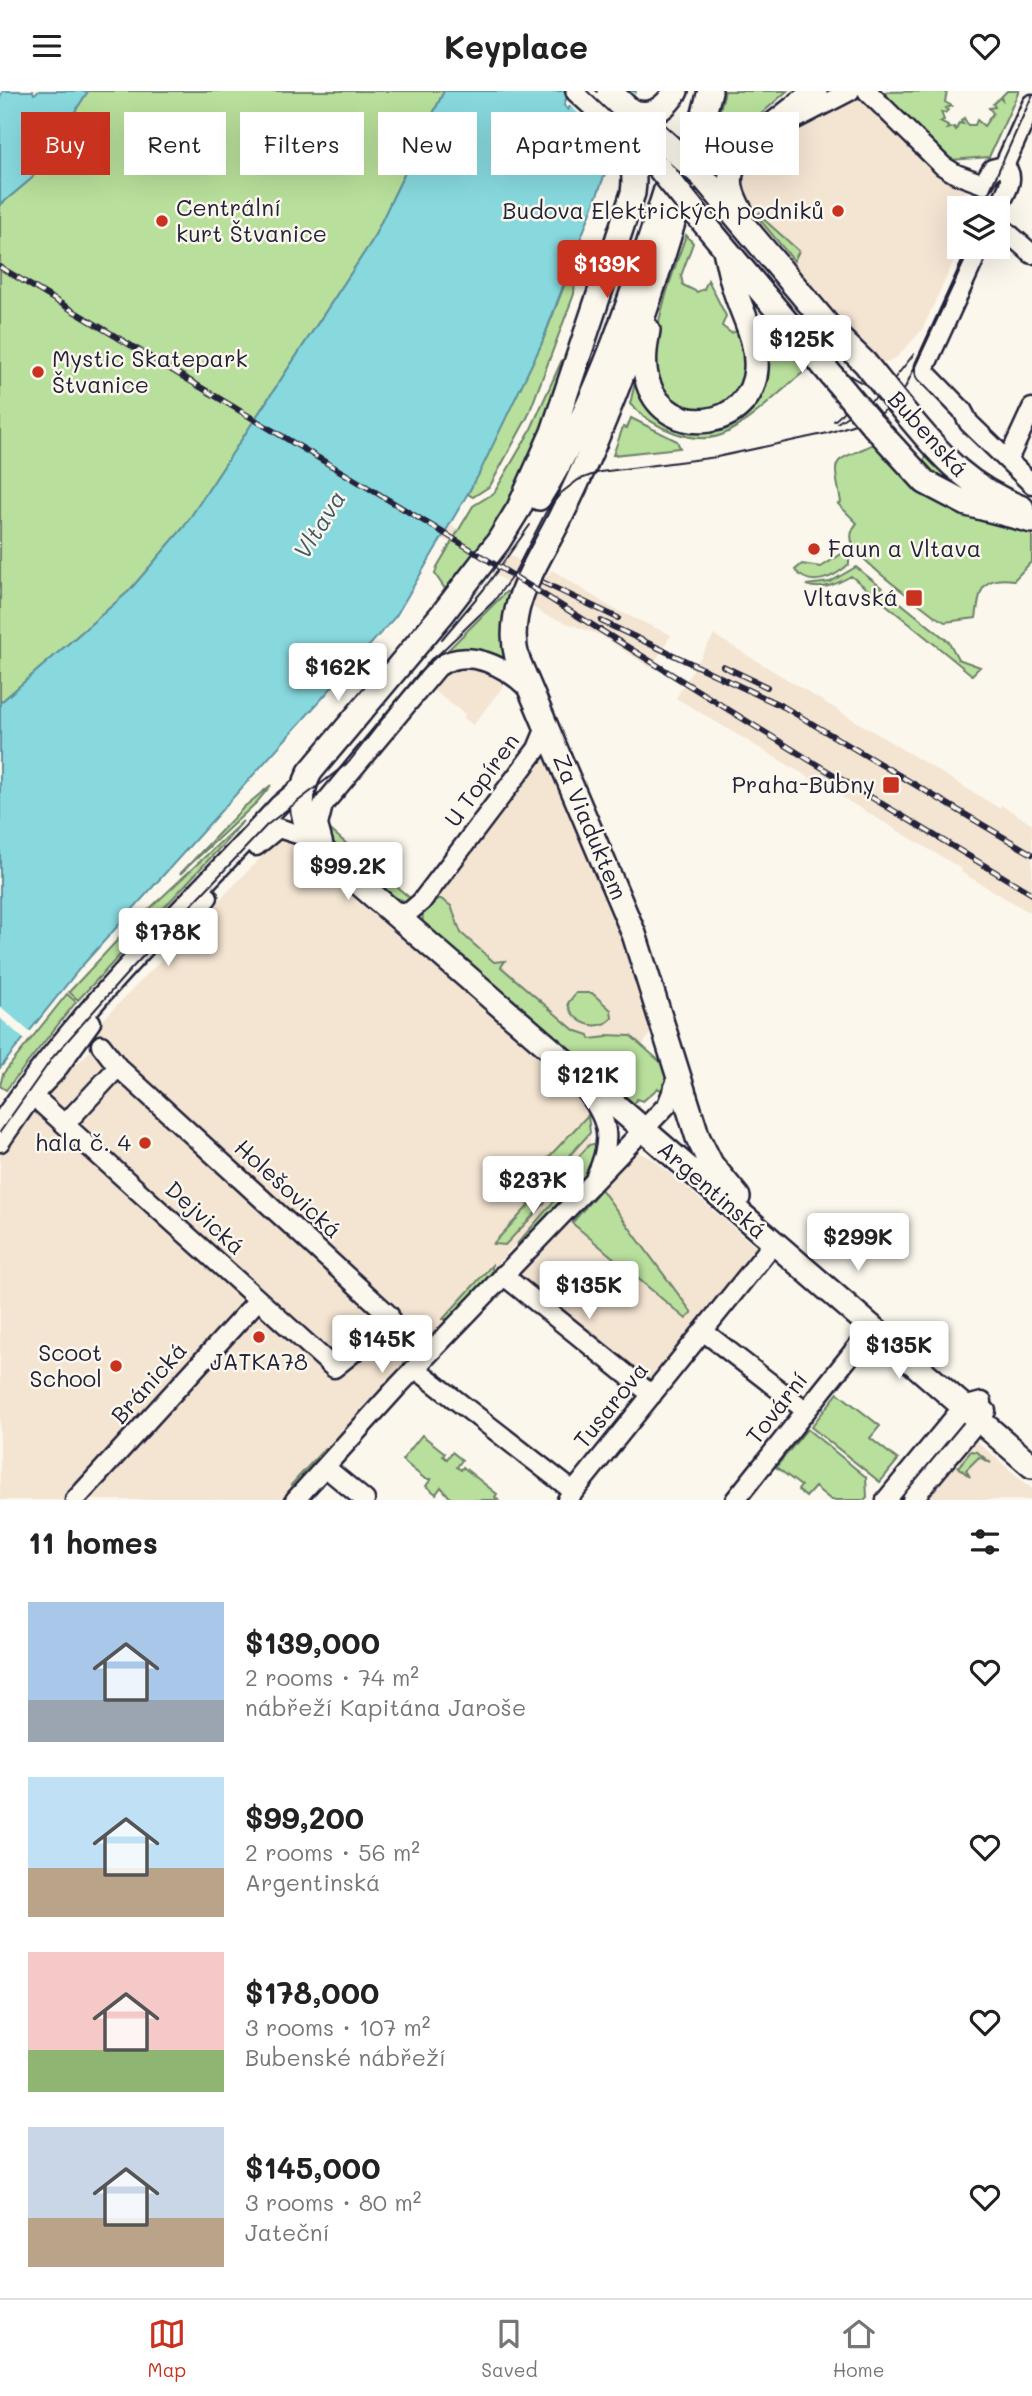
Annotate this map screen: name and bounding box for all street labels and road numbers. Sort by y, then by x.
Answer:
street label: Bubenská [882,384,975,483]
street label: U Topíren [437,726,525,832]
street label: Za Viaduktem [547,749,635,904]
street label: Holešovická [229,1132,349,1244]
street label: Argentinská [652,1134,774,1245]
street label: Dejvická [160,1174,252,1261]
street label: Bránická [104,1335,193,1430]
street label: Tusarova [566,1355,654,1454]
street label: Tovární [739,1365,814,1450]

